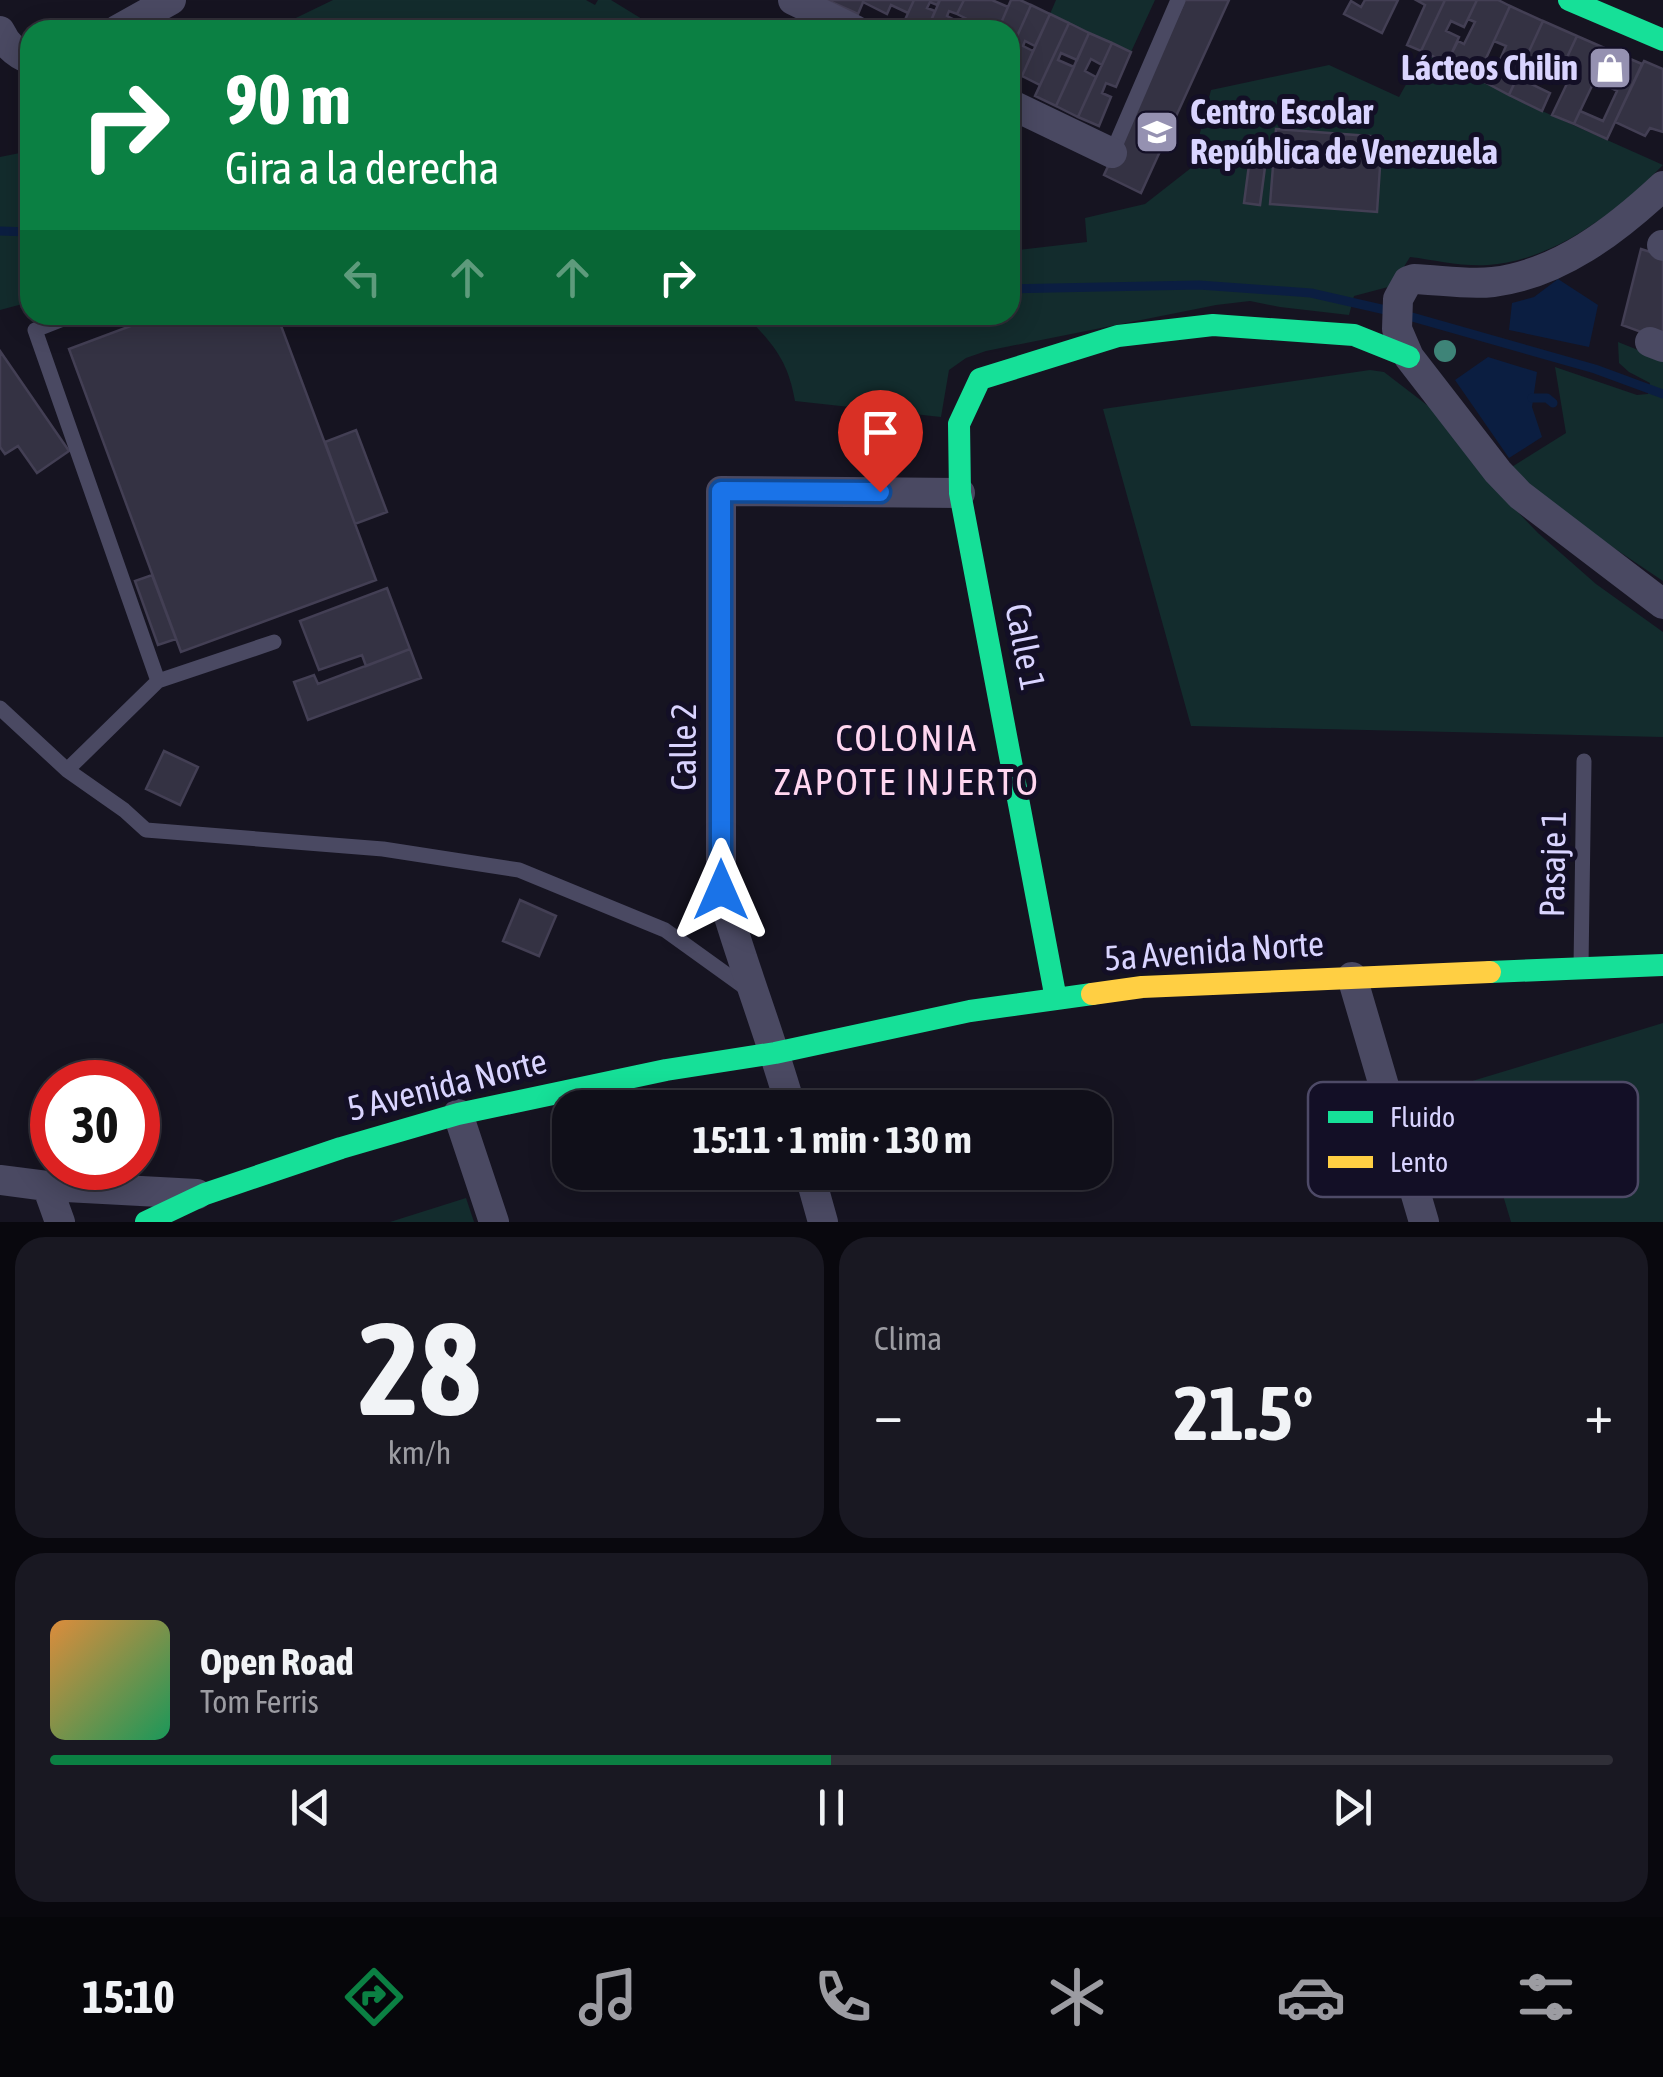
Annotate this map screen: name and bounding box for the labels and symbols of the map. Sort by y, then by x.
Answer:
shop icon: Lácteos Chilin [1587,45,1633,91]
place label: Lácteos Chilin [1401,47,1578,87]
place label: Centro Escolar República de Venezuela [1190,91,1498,171]
school or university icon: Centro Escolar República de Venezuela [1134,109,1180,155]
pin [838,390,923,493]
street label: Calle 1 [998,600,1054,694]
street label: Calle 2 [663,703,703,791]
district label: COLONIA ZAPOTE INJERTO [774,716,1040,803]
street label: Pasaje 1 [1531,810,1573,918]
position arrow [669,838,773,942]
street label: 5a Avenida Norte [1103,922,1325,978]
street label: 5 Avenida Norte [343,1040,550,1128]
speed limit sign: 30 [30,1060,160,1190]
legend [1308,1082,1638,1197]
text: Fluido [1390,1101,1455,1133]
text: Lento [1390,1146,1448,1178]

